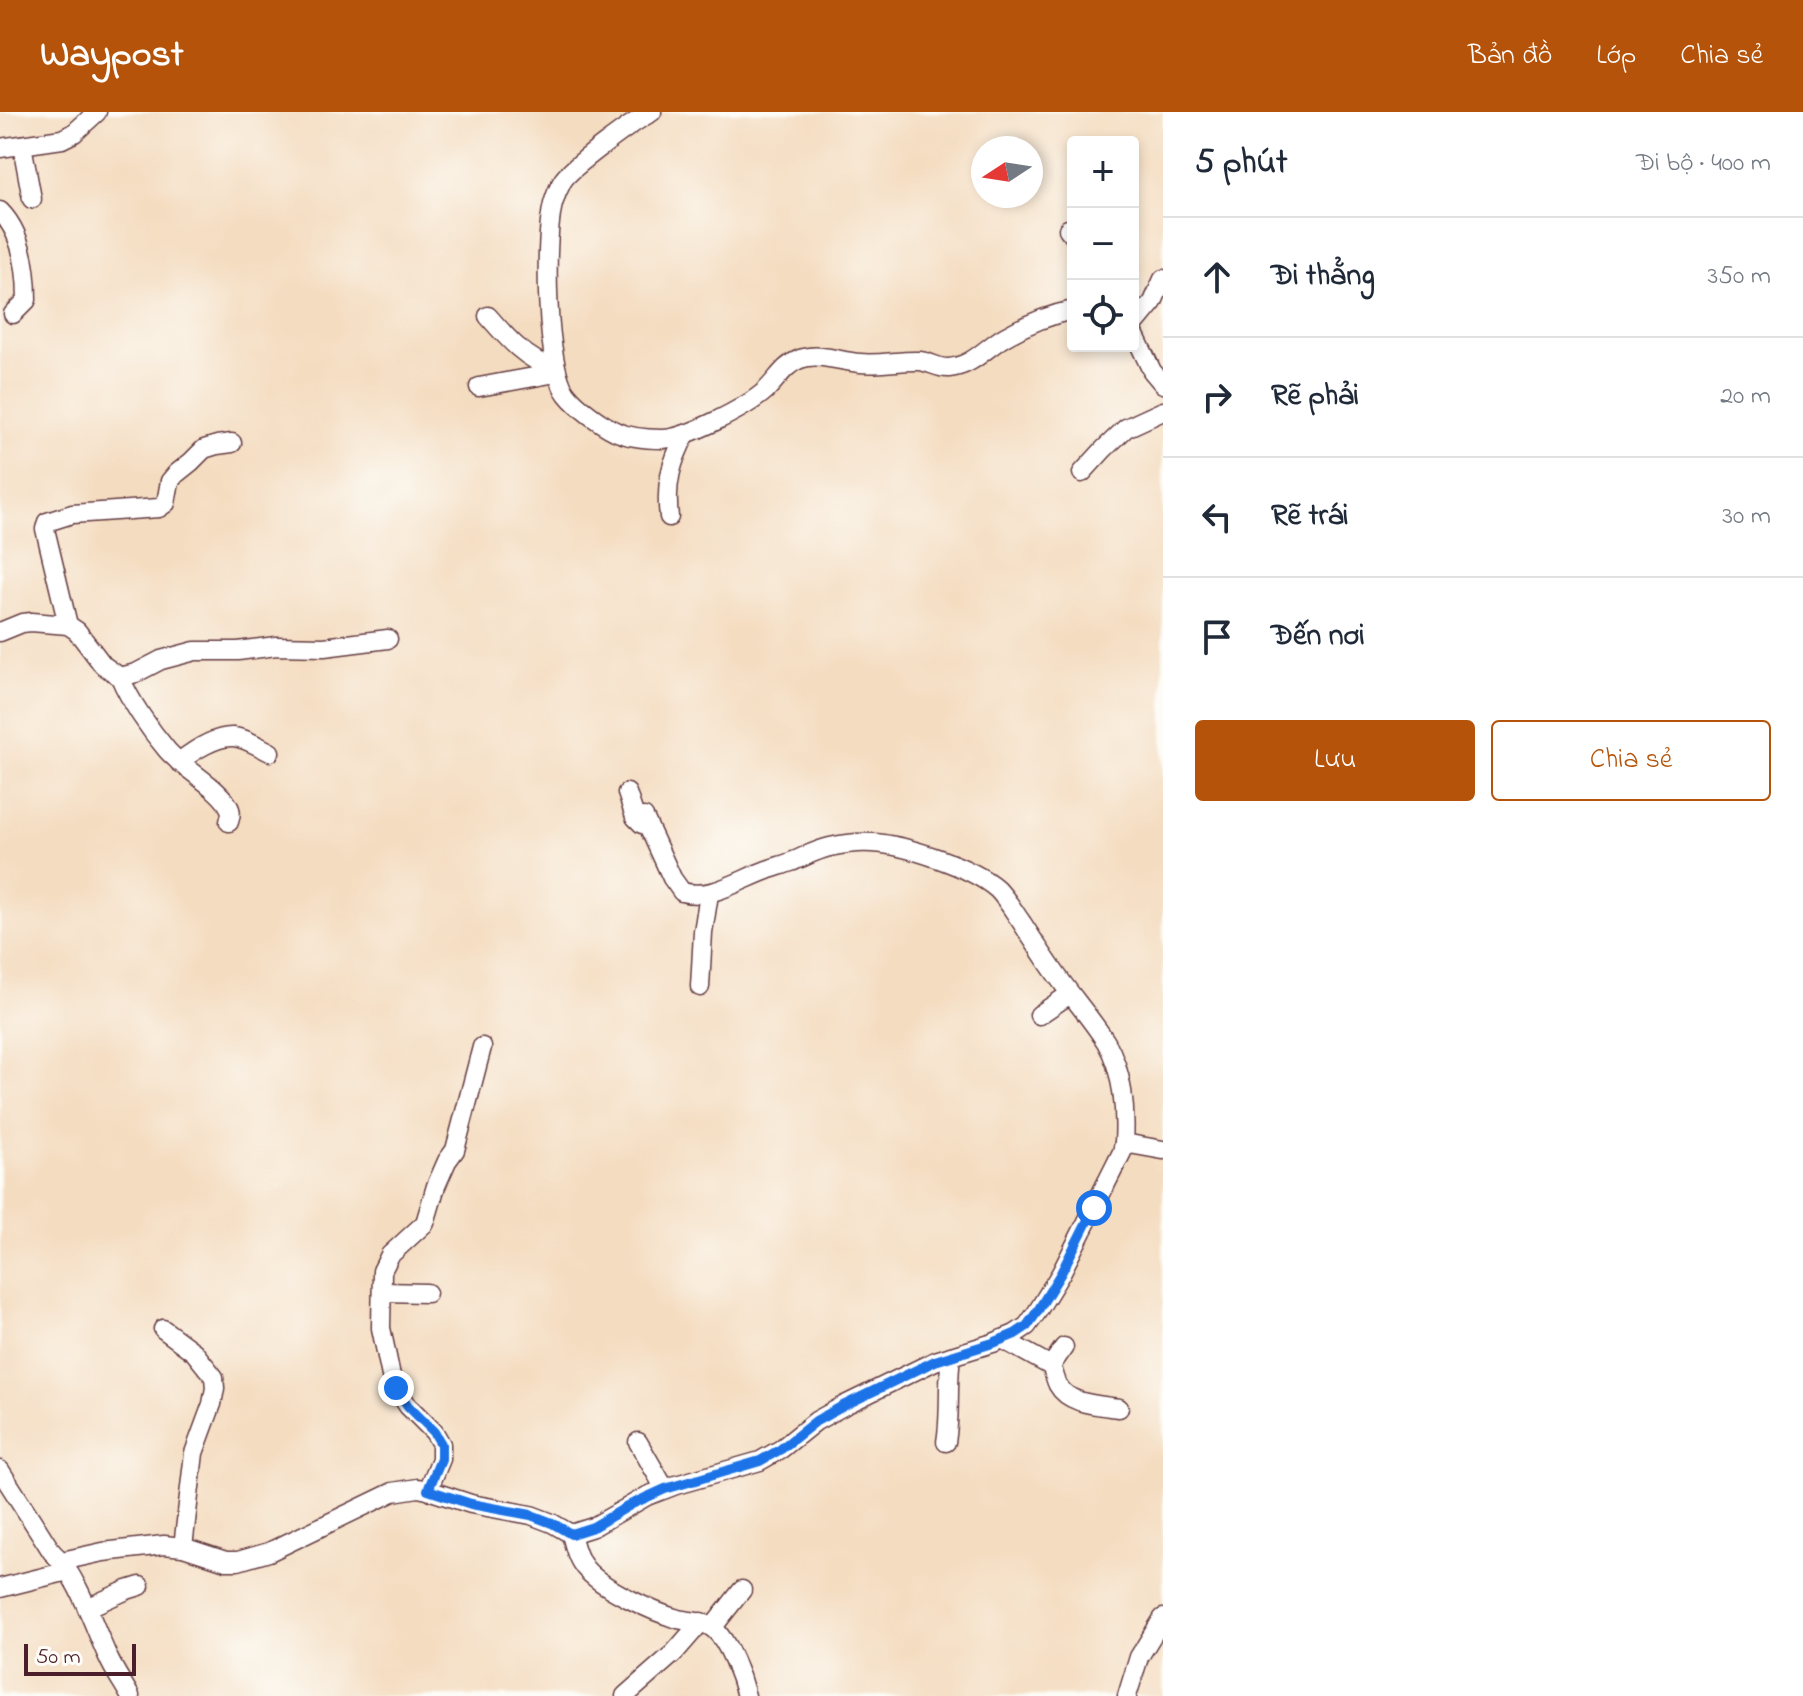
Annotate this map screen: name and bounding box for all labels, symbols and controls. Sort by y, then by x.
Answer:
text: Waypost [40,28,184,84]
text: Bản đồ [1468,36,1552,77]
text: Lớp [1596,36,1636,77]
text: Chia sẻ [1680,36,1763,77]
north arrow [971,136,1043,208]
map controls [1067,136,1139,352]
button: + [1067,136,1139,208]
text: 5 phút [1195,139,1287,189]
text: Đi bộ · 400 m [1636,145,1771,183]
button: − [1067,208,1139,280]
icon: ahead [1195,255,1239,299]
text: Đi thẳng [1271,255,1375,299]
text: 350 m [1707,258,1771,296]
button: locate [1067,280,1139,352]
icon: right [1195,375,1239,419]
text: Rẽ phải [1271,375,1359,419]
text: 20 m [1720,378,1771,416]
icon: left [1195,495,1239,539]
text: Rẽ trái [1271,495,1349,539]
text: 30 m [1722,498,1771,536]
icon: arrive [1195,615,1239,659]
text: Đến nơi [1271,615,1365,659]
button: Lưu [1195,720,1475,801]
button: Chia sẻ [1491,720,1771,801]
route start [1076,1190,1112,1226]
route end [378,1370,414,1406]
scale bar [24,1640,136,1676]
text: 50 m [36,1642,81,1674]

